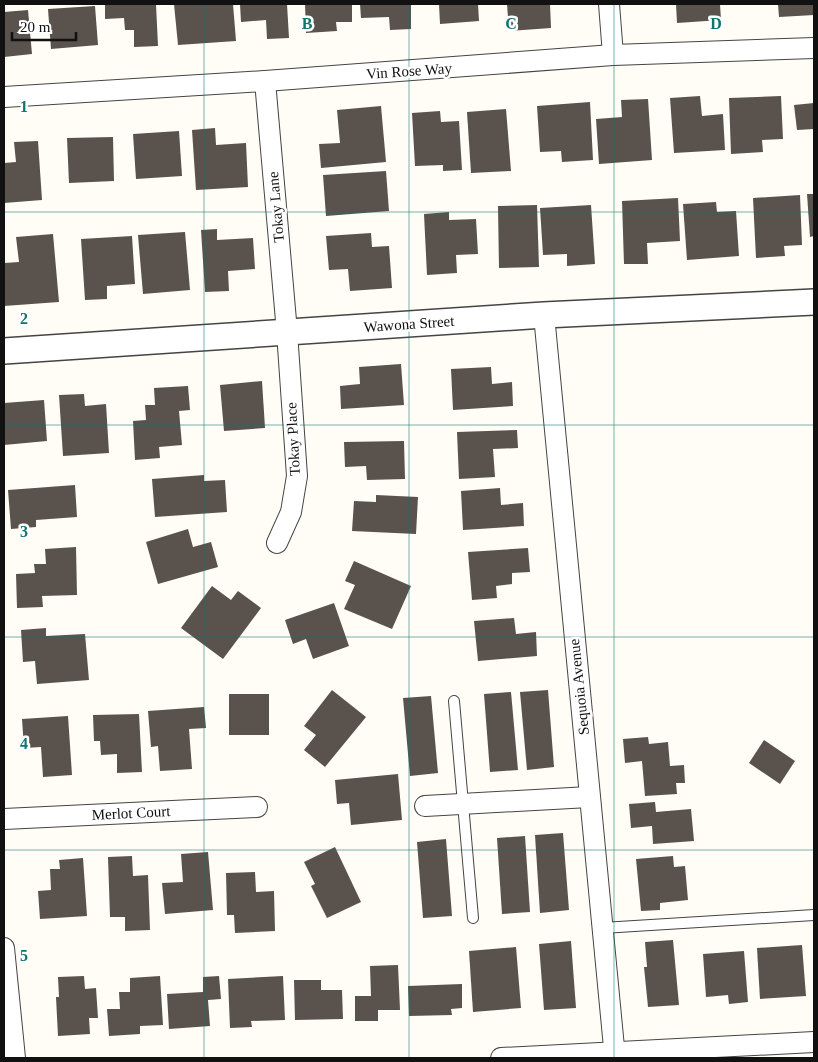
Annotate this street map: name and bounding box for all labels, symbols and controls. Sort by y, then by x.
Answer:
scale bar [12,10,76,42]
text: B [302,15,313,32]
text: C [505,15,517,32]
text: D [710,15,722,32]
text: 20 m [20,19,51,35]
street label: Vin Rose Way [366,60,453,82]
text: 1 [20,98,28,115]
street label: Tokay Lane [265,171,287,243]
text: 2 [20,310,28,327]
street label: Wawona Street [363,313,456,335]
street label: Tokay Place [283,402,303,476]
text: 3 [20,523,28,540]
street label: Sequoia Avenue [566,638,592,736]
text: 4 [20,735,28,752]
street label: Merlot Court [91,803,172,823]
text: 5 [20,947,28,964]

